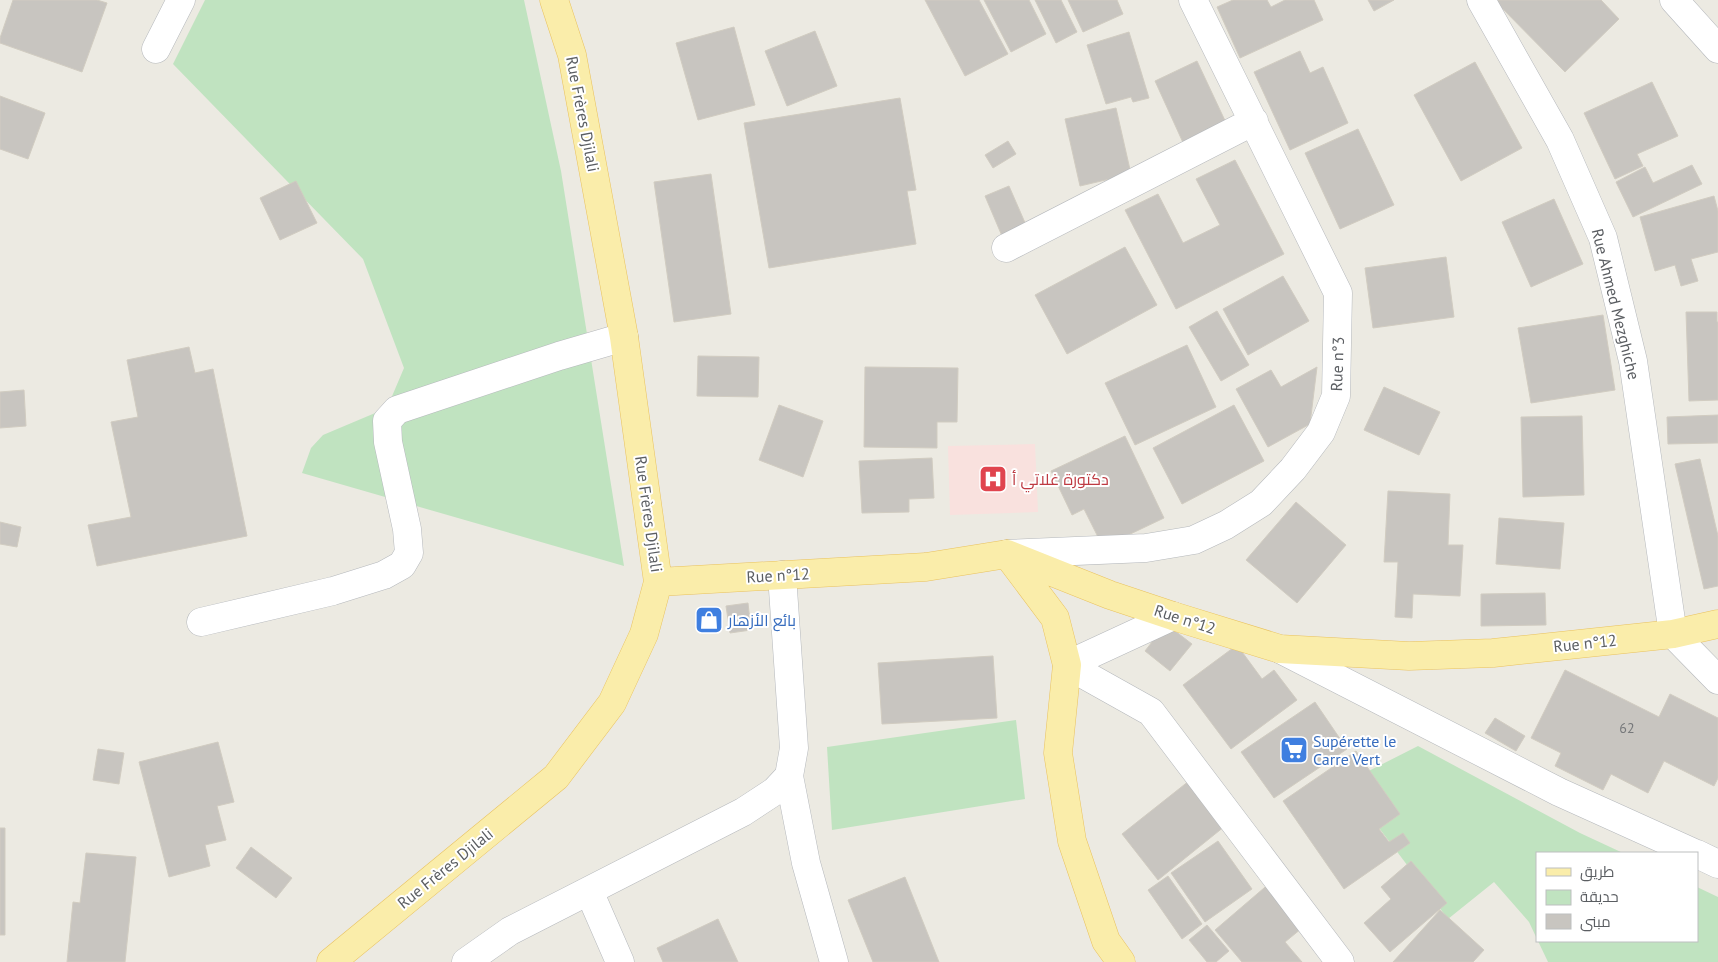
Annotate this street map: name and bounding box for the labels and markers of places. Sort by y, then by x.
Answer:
hospital icon: دكتورة غلاتي أ [978,464,1008,494]
place label: دكتورة غلاتي أ [1012,469,1109,493]
shop icon: بائع الأزهار [694,605,724,635]
place label: بائع الأزهار [727,610,796,632]
place label: Supérette le Carre Vert [1313,731,1396,769]
supermarket icon: Supérette le Carre Vert [1279,735,1309,765]

